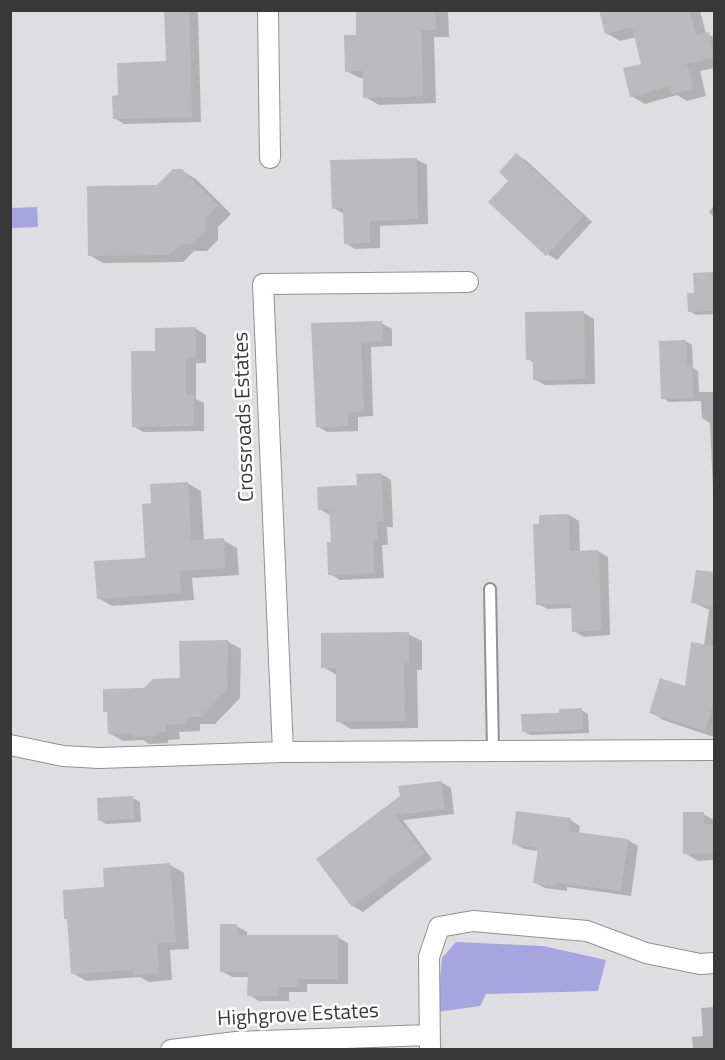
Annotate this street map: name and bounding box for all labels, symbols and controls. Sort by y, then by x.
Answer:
street label: Crossroads Estates [229,332,261,502]
street label: Highgrove Estates [217,999,379,1033]

